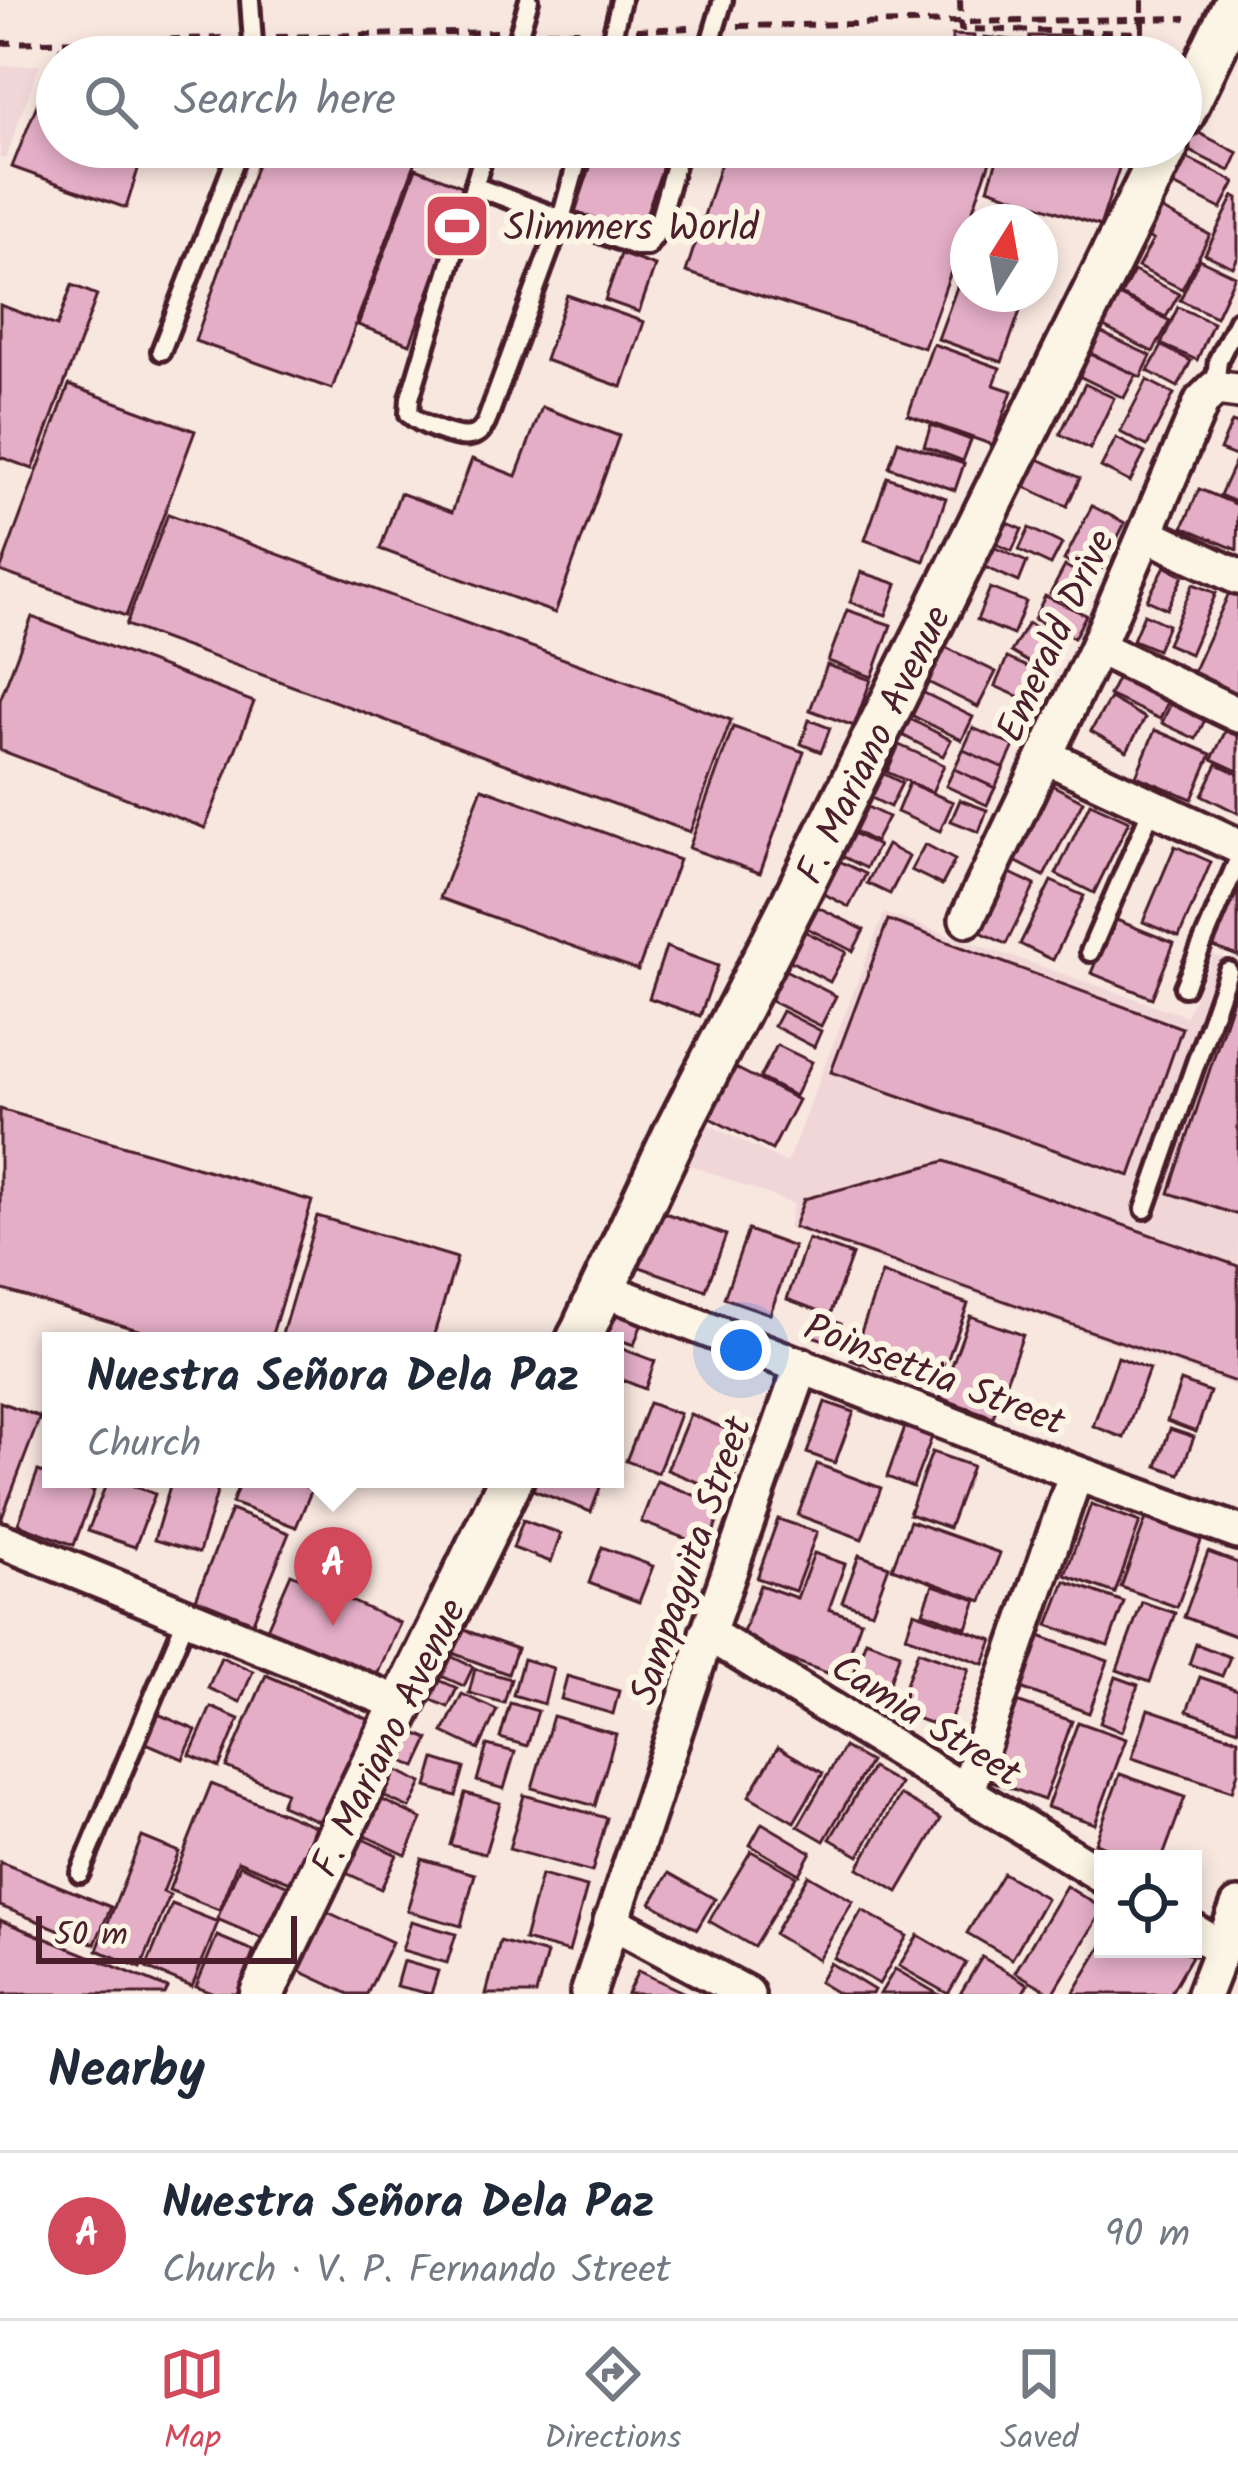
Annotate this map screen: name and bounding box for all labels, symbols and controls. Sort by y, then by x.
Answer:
search box [36,36,1202,168]
text: Search here [174,66,396,138]
icon: search [78,69,144,135]
sports icon: Slimmers World [422,191,492,261]
place label: Slimmers World [504,199,760,261]
north arrow [950,204,1058,312]
street label: Emerald Drive [981,520,1134,753]
street label: F. Mariano Avenue [781,596,970,896]
street label: Poinsettia Street [794,1298,1074,1455]
your location [711,1320,771,1380]
popup [42,1332,624,1488]
text: Nuestra Señora Dela Paz [87,1343,579,1415]
street label: Sampaguita Street [614,1408,771,1714]
text: Church [87,1415,201,1477]
pin: A [294,1527,372,1626]
street label: F. Mariano Avenue [296,1589,485,1889]
street label: Camia Street [817,1639,1033,1806]
map controls [1094,1850,1202,1958]
button: locate [1094,1850,1202,1958]
scale bar [36,1910,297,1963]
text: 50 m [54,1910,128,1963]
text: Nearby [48,2032,205,2113]
text: Nuestra Señora Dela Paz [162,2169,654,2241]
text: A [75,2205,99,2267]
text: 90 m [1105,2205,1190,2267]
text: Church · V. P. Fernando Street [162,2241,671,2303]
tab: Map [159,2341,225,2466]
tab: Directions [544,2341,681,2466]
tab: Saved [1000,2341,1079,2466]

